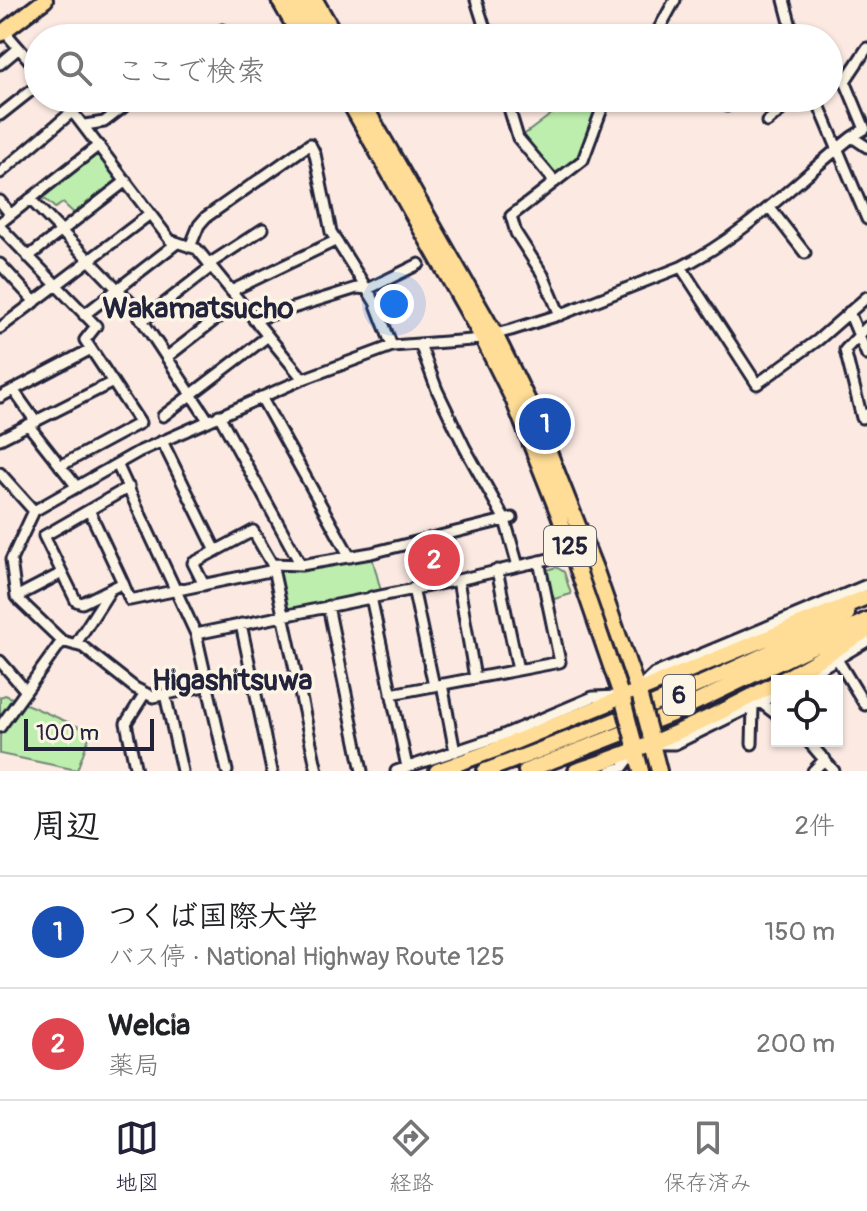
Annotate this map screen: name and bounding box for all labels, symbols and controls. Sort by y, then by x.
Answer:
search box [24,24,843,112]
icon: search [52,46,96,90]
text: ここで検索 [116,53,266,90]
your location [374,284,414,324]
district label: Wakamatsucho [102,290,294,327]
pin: 1 [519,394,571,454]
road number: 125 [544,526,596,566]
pin: 2 [408,530,460,590]
district label: Higashitsuwa [152,662,312,699]
road number: 6 [663,675,695,715]
map controls [771,675,843,747]
button: locate [771,675,843,747]
scale bar [24,715,154,751]
text: 100 m [36,719,99,747]
text: 周辺 [32,805,100,848]
text: 2件 [794,810,835,842]
text: つくば国際大学 [108,898,318,935]
text: 1 [53,916,63,948]
text: 150 m [764,916,835,948]
text: バス停 · National Highway Route 125 [108,941,505,973]
text: Welcia [108,1007,190,1044]
text: 2 [51,1028,65,1060]
text: 200 m [756,1028,835,1060]
text: 薬局 [108,1050,160,1082]
tab: 地図 [115,1116,159,1197]
tab: 経路 [389,1116,434,1197]
tab: 保存済み [664,1116,752,1197]

